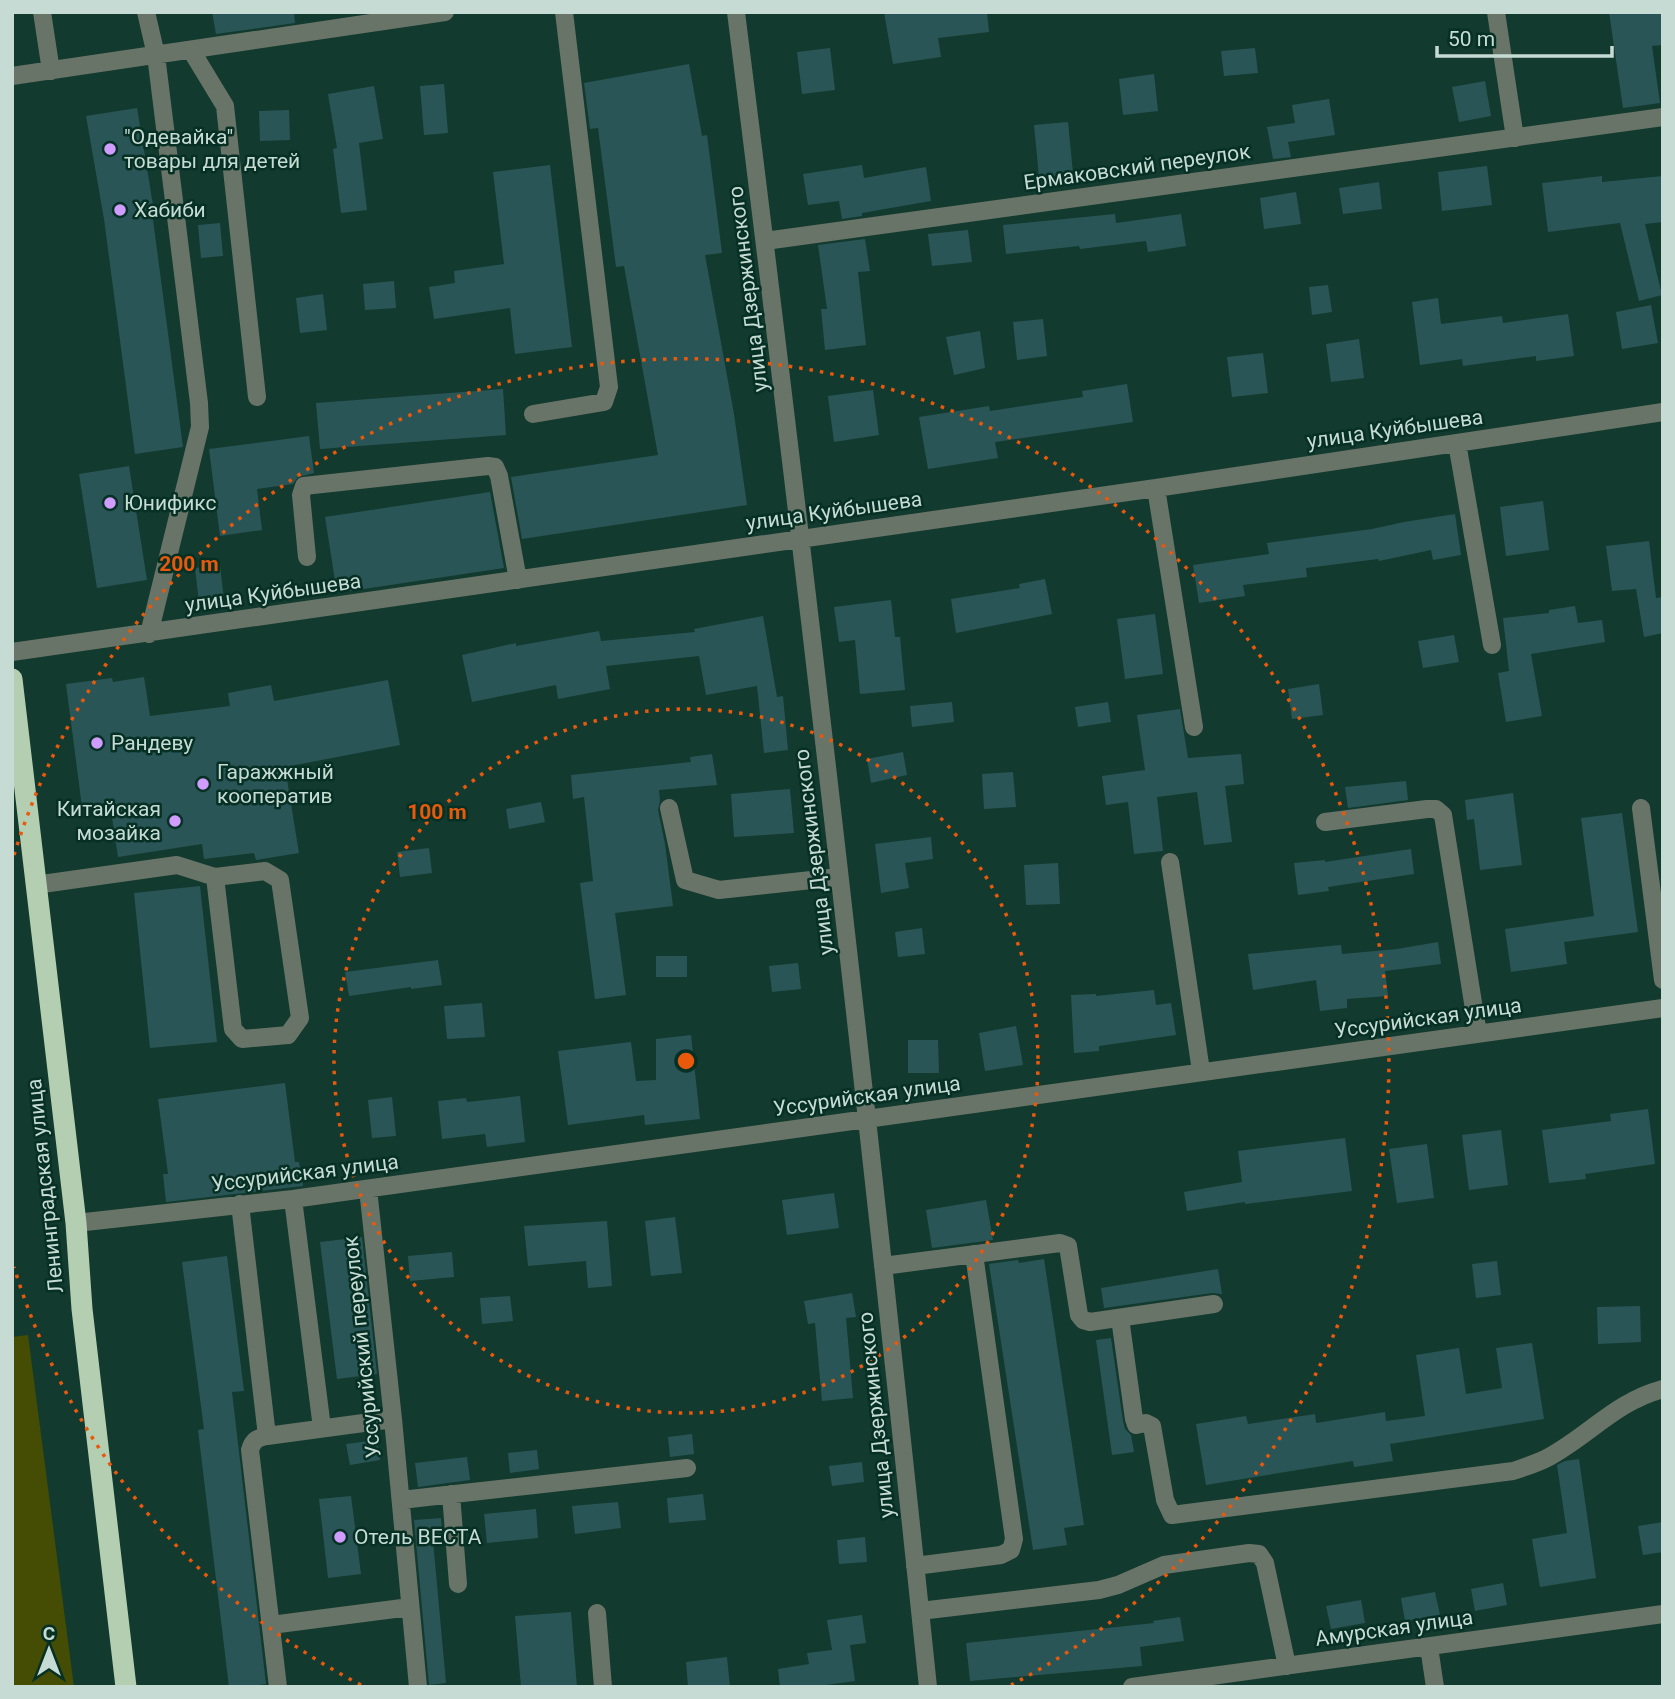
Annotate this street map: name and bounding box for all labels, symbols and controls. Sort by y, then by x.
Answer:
scale bar [1437,14,1612,58]
text: 50 m [1448,27,1495,51]
place label: "Одевайка" товары для детей [124,125,300,173]
street label: Ермаковский переулок [1022,139,1253,195]
marker: "Одевайка" товары для детей [102,141,118,157]
street label: улица Дзержинского [723,185,773,393]
place label: Хабиби [134,198,206,222]
marker: Хабиби [112,202,128,218]
street label: улица Куйбышева [1305,405,1485,453]
street label: улица Куйбышева [744,487,924,535]
place label: Юнификс [124,491,217,515]
marker: Юнификс [102,495,118,511]
text: 200 m [159,552,219,576]
street label: улица Куйбышева [183,569,363,617]
place label: Рандеву [111,731,193,755]
marker: Рандеву [89,735,105,751]
street label: улица Дзержинского [789,748,839,956]
place label: Гаражжный кооператив [217,760,334,808]
marker: Гаражжный кооператив [195,776,211,792]
place label: Китайская мозайка [57,797,161,845]
text: 100 m [407,800,467,824]
marker: Китайская мозайка [167,813,183,829]
street label: Уссурийская улица [1333,993,1523,1043]
centre of rings [674,1049,698,1073]
street label: Уссурийская улица [772,1071,962,1121]
street label: Ленинградская улица [22,1078,68,1294]
street label: Уссурийская улица [210,1150,400,1196]
street label: Уссурийский переулок [338,1234,386,1459]
street label: улица Дзержинского [853,1311,899,1519]
place label: Отель ВЕСТА [354,1525,482,1549]
marker: Отель ВЕСТА [332,1529,348,1545]
street label: Амурская улица [1314,1605,1474,1651]
north arrow [14,1615,84,1685]
text: С [43,1622,55,1645]

